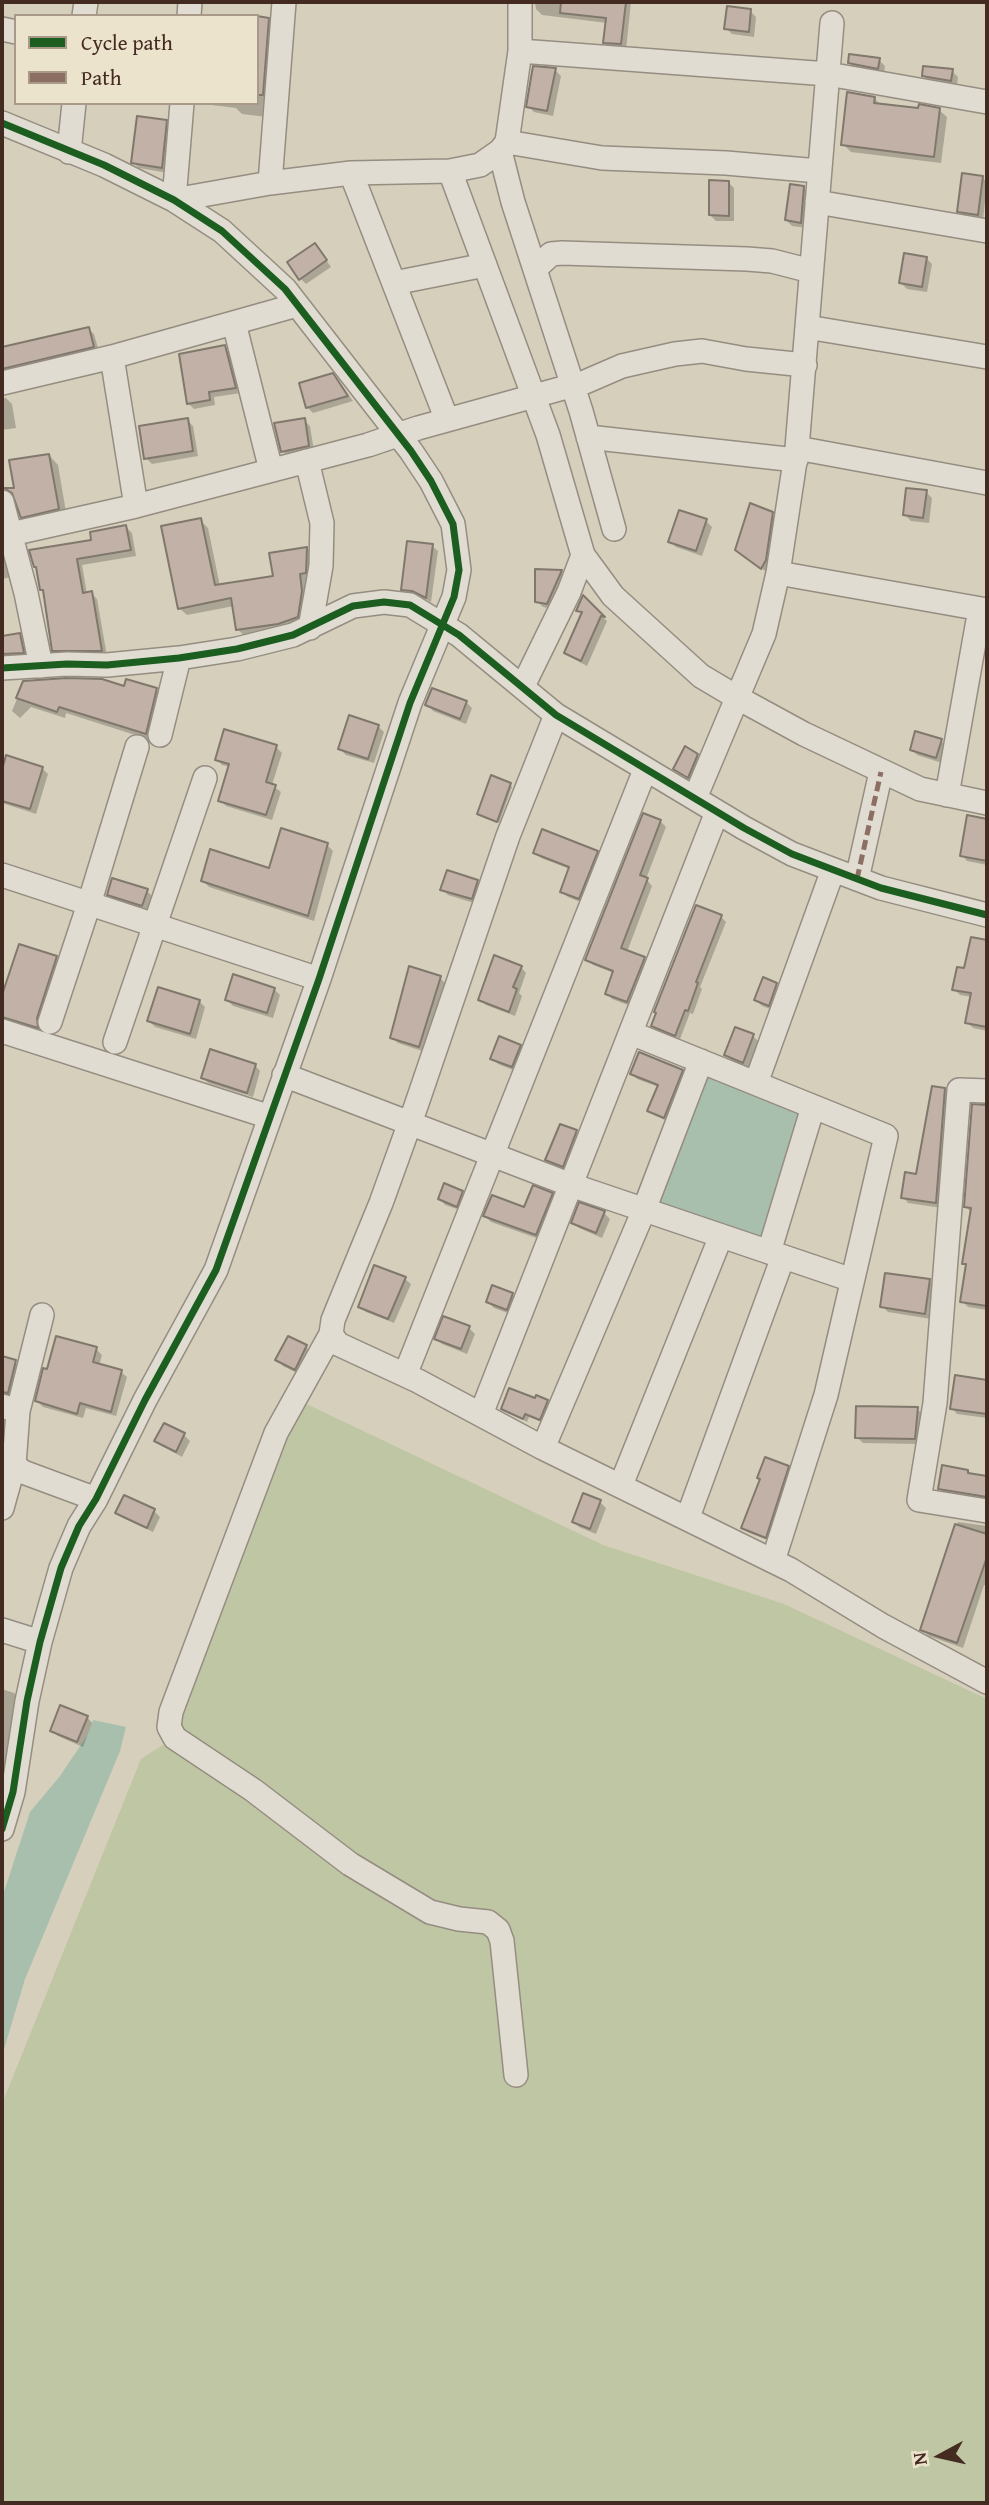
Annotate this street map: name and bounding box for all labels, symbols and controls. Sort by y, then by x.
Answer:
legend [14,14,259,105]
text: Cycle path [81,27,173,58]
text: Path [81,62,121,93]
north arrow [905,2421,975,2491]
text: N [904,2451,934,2467]

